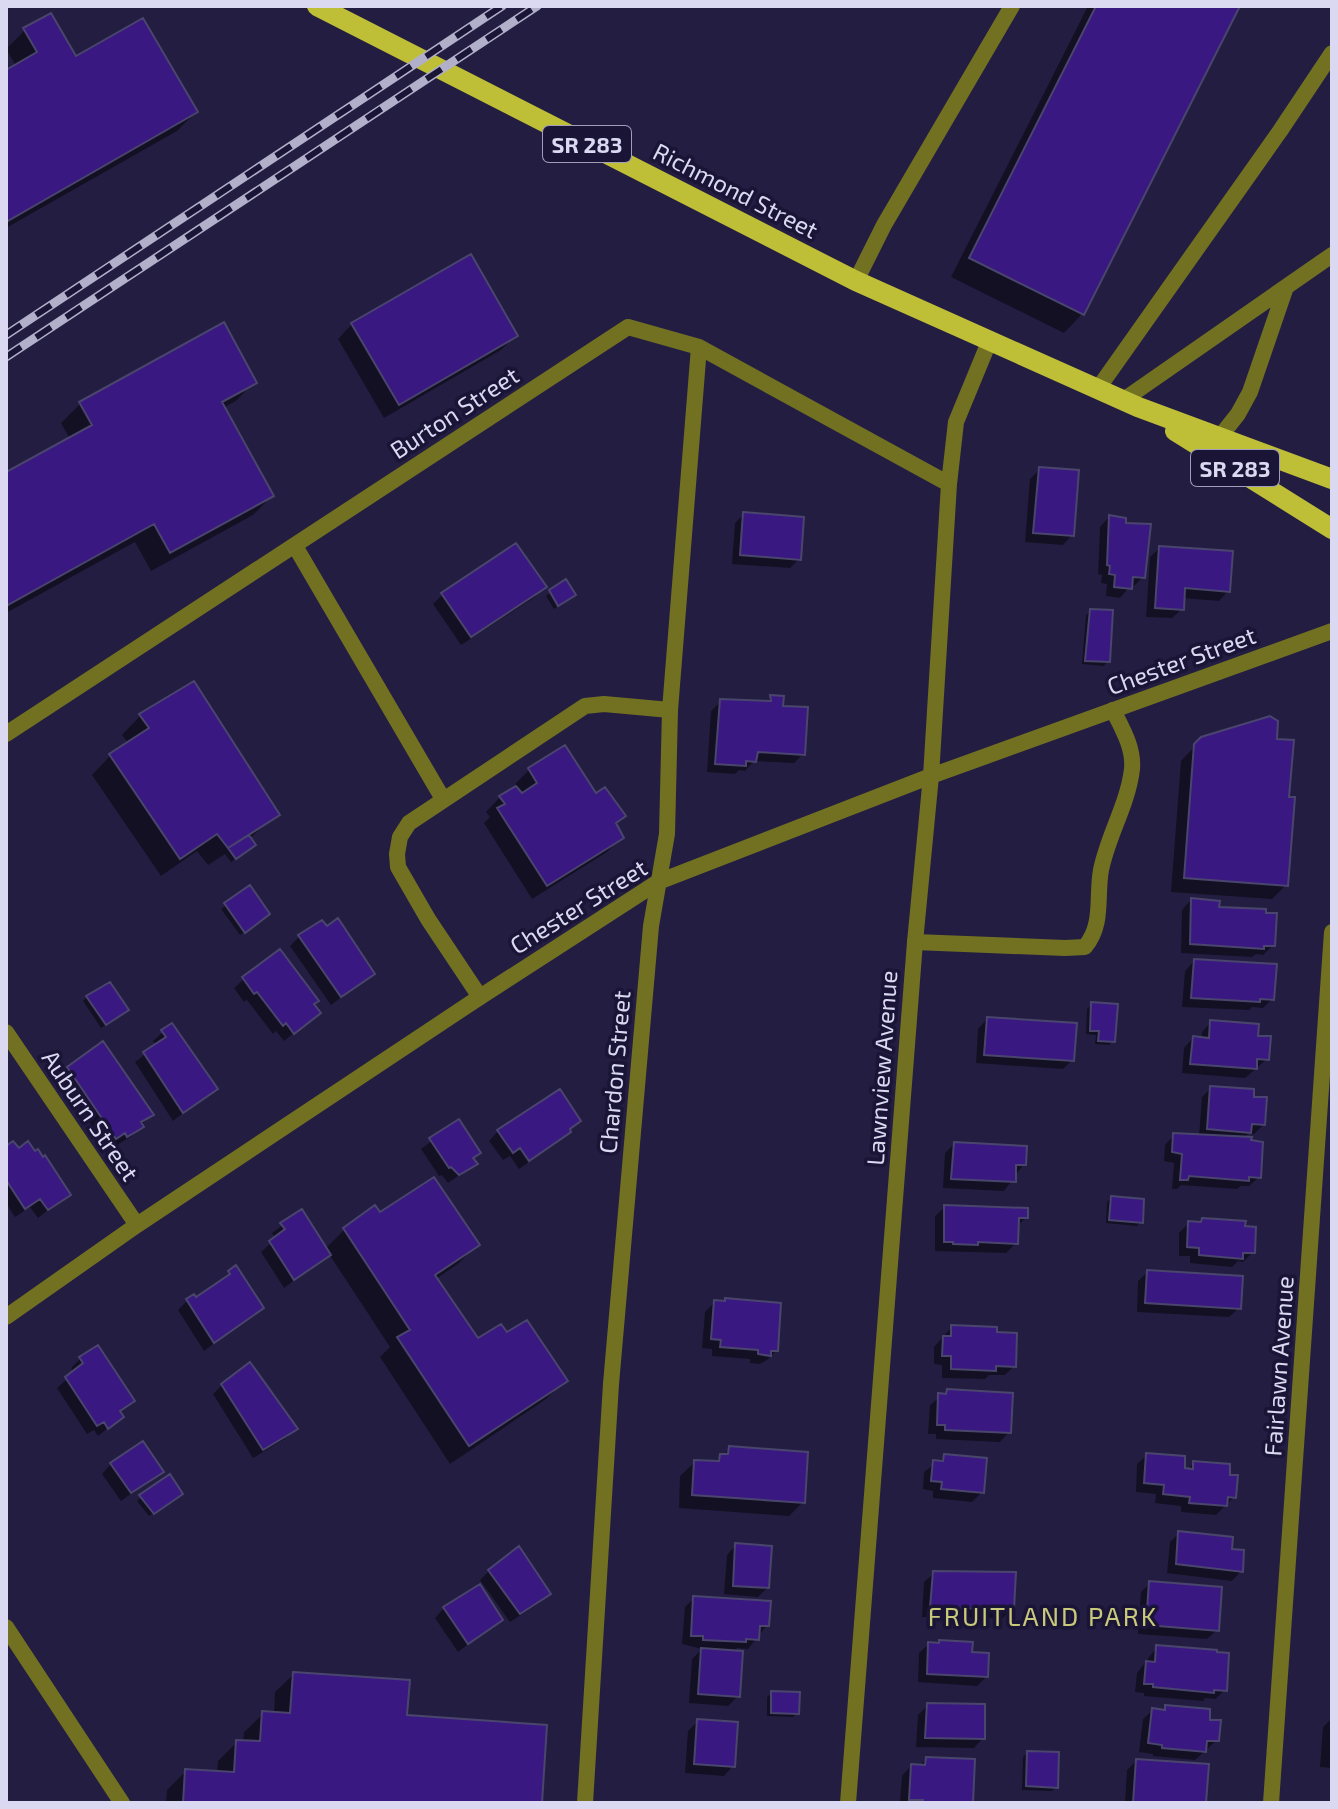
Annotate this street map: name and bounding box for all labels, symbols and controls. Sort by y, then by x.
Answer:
road number: SR 283 [543,126,631,162]
street label: Richmond Street [649,136,823,244]
street label: Burton Street [384,360,524,464]
road number: SR 283 [1191,450,1279,486]
street label: Chester Street [1103,620,1259,700]
street label: Chester Street [504,852,652,960]
street label: Lawnview Avenue [860,970,902,1166]
street label: Chardon Street [592,989,636,1155]
street label: Auburn Street [37,1044,145,1186]
street label: Fairlawn Avenue [1257,1275,1299,1457]
district label: FRUITLAND PARK [928,1600,1158,1631]

